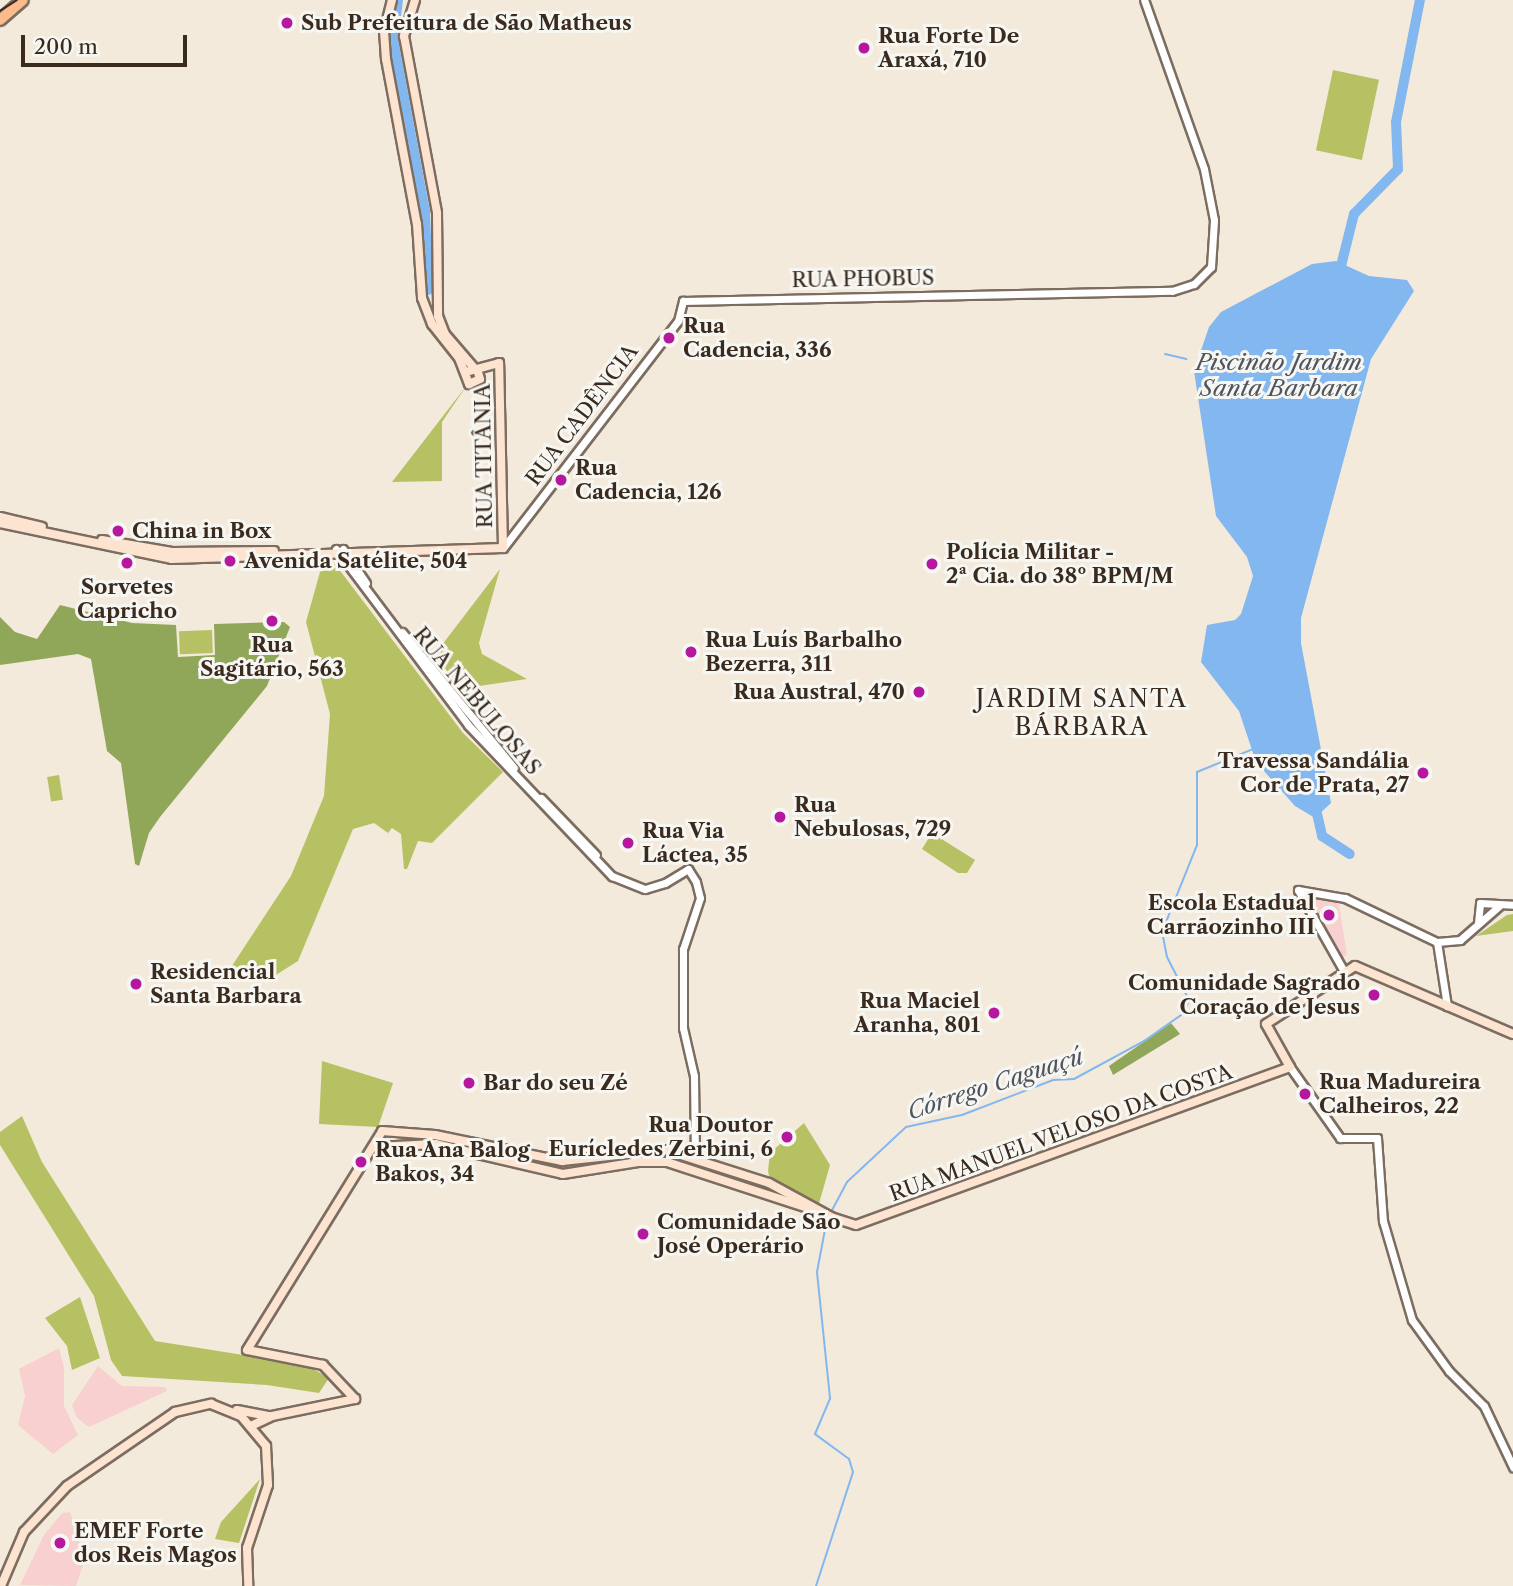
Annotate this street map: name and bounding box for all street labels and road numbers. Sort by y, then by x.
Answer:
street label: RUA PHOBUS [791,265,935,293]
street label: RUA CADÊNCIA [520,339,644,491]
street label: RUA TITÂNIA [470,383,498,529]
street label: RUA NEBULOSAS [408,622,546,780]
street label: RUA MANUEL VELOSO DA COSTA [885,1059,1237,1207]

